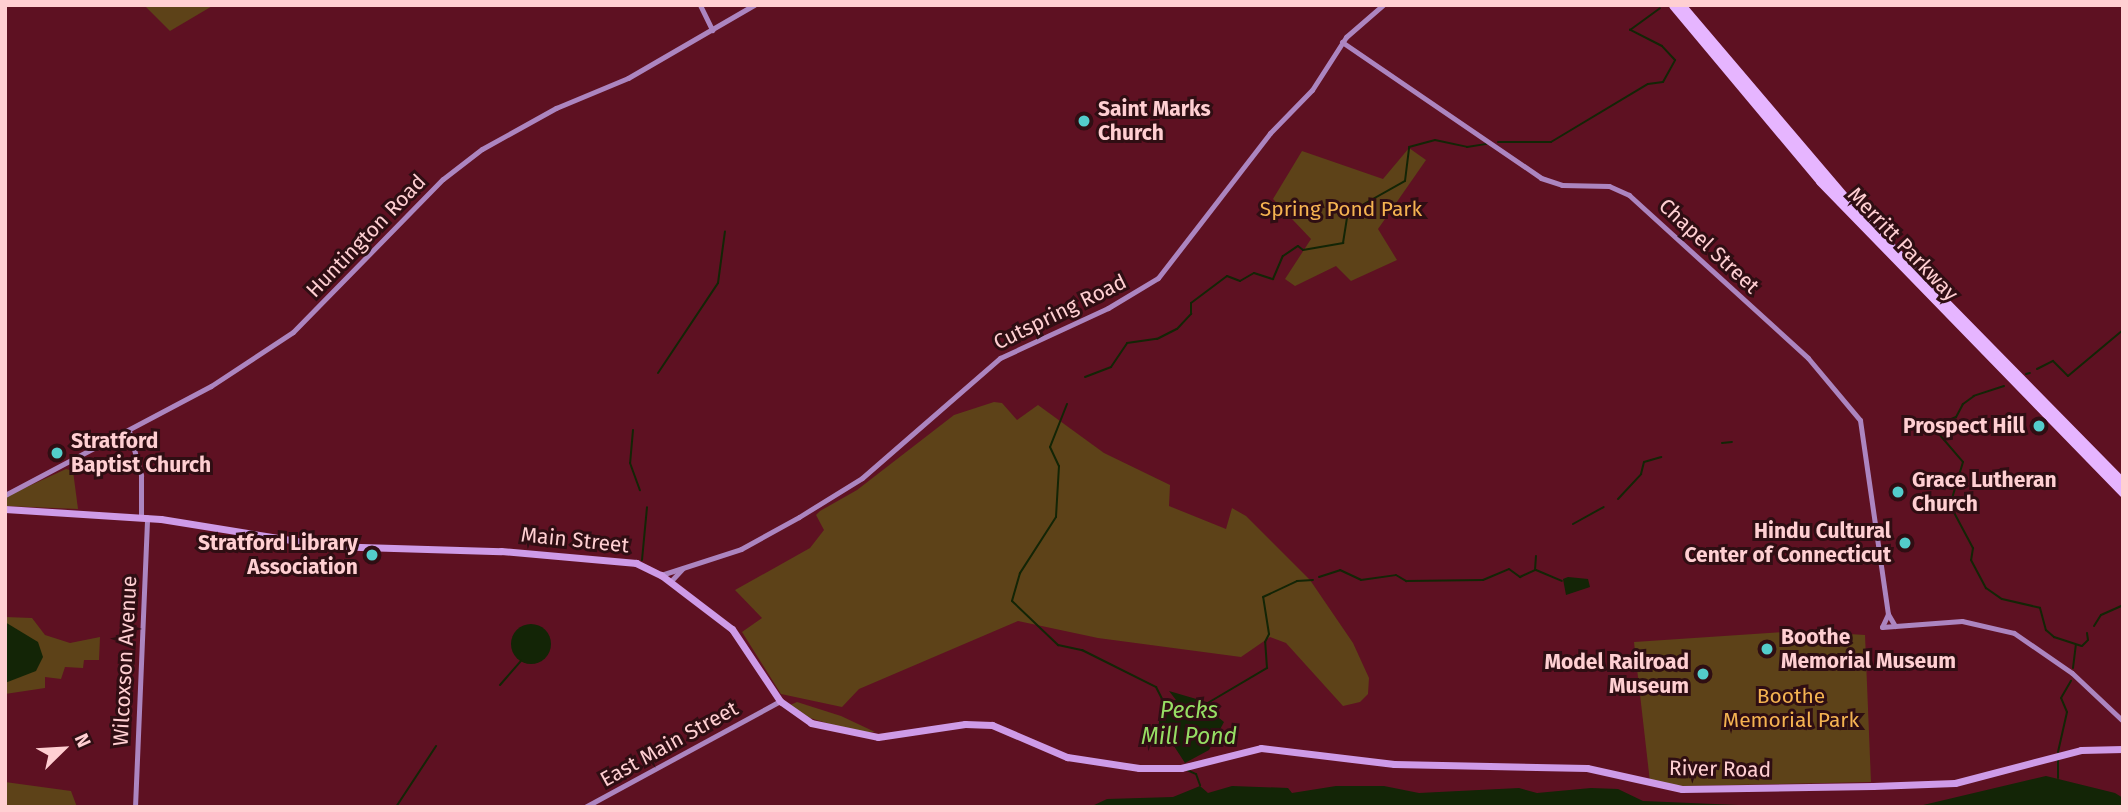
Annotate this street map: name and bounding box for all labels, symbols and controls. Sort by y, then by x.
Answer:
place label: Saint Marks Church [1098,96,1211,146]
marker: Saint Marks Church [1076,113,1092,129]
street label: Huntington Road [301,169,431,303]
street label: Merritt Parkway [1842,182,1964,306]
street label: Chapel Street [1654,193,1764,299]
park label: Spring Pond Park [1260,196,1422,222]
street label: Cutspring Road [989,269,1131,355]
place label: Prospect Hill [1903,413,2025,439]
marker: Prospect Hill [2031,418,2047,434]
place label: Stratford Baptist Church [71,428,211,478]
marker: Stratford Baptist Church [49,445,65,461]
place label: Grace Lutheran Church [1912,467,2057,517]
marker: Grace Lutheran Church [1890,484,1906,500]
place label: Hindu Cultural Center of Connecticut [1684,518,1891,568]
street label: Main Street [520,522,630,558]
place label: Stratford Library Association [198,530,358,580]
marker: Hindu Cultural Center of Connecticut [1897,535,1913,551]
marker: Stratford Library Association [364,547,380,563]
street label: Wilcoxson Avenue [108,575,142,747]
place label: Boothe Memorial Museum [1781,624,1956,674]
marker: Boothe Memorial Museum [1759,641,1775,657]
place label: Model Railroad Museum [1544,649,1689,699]
marker: Model Railroad Museum [1695,666,1711,682]
park label: Boothe Memorial Park [1723,683,1859,733]
street label: East Main Street [596,696,742,792]
water label: Pecks Mill Pond [1141,696,1237,750]
north arrow [28,714,98,784]
text: N [70,730,96,751]
street label: River Road [1669,756,1771,782]

